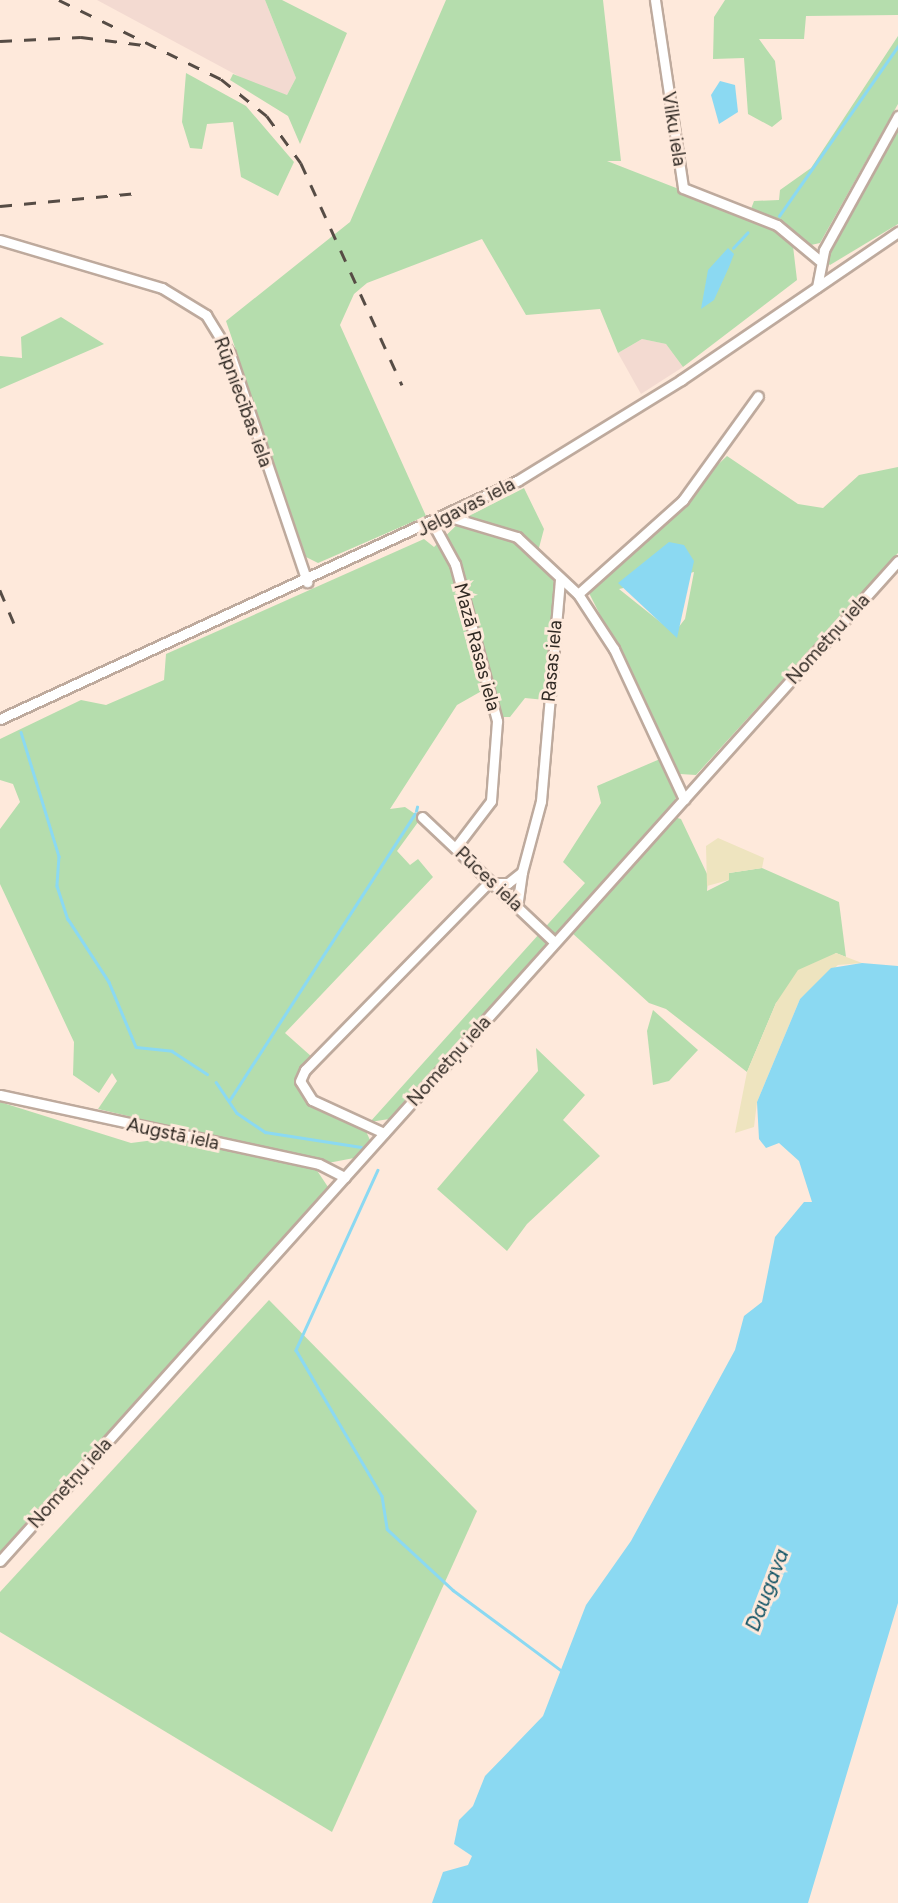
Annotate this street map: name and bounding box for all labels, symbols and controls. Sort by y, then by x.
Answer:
street label: Vilku iela [657,90,691,168]
street label: Rūpniecības iela [209,334,277,470]
street label: Jelgavas iela [413,473,519,541]
street label: Mazā Rasas iela [449,580,505,714]
street label: Nometņu iela [781,589,875,689]
street label: Rasas iela [537,619,567,703]
street label: Pūces iela [450,842,528,916]
street label: Nometņu iela [402,1011,496,1111]
street label: Augstā iela [125,1113,221,1155]
street label: Nometņu iela [23,1433,117,1533]
water label: Daugava [740,1545,794,1635]

